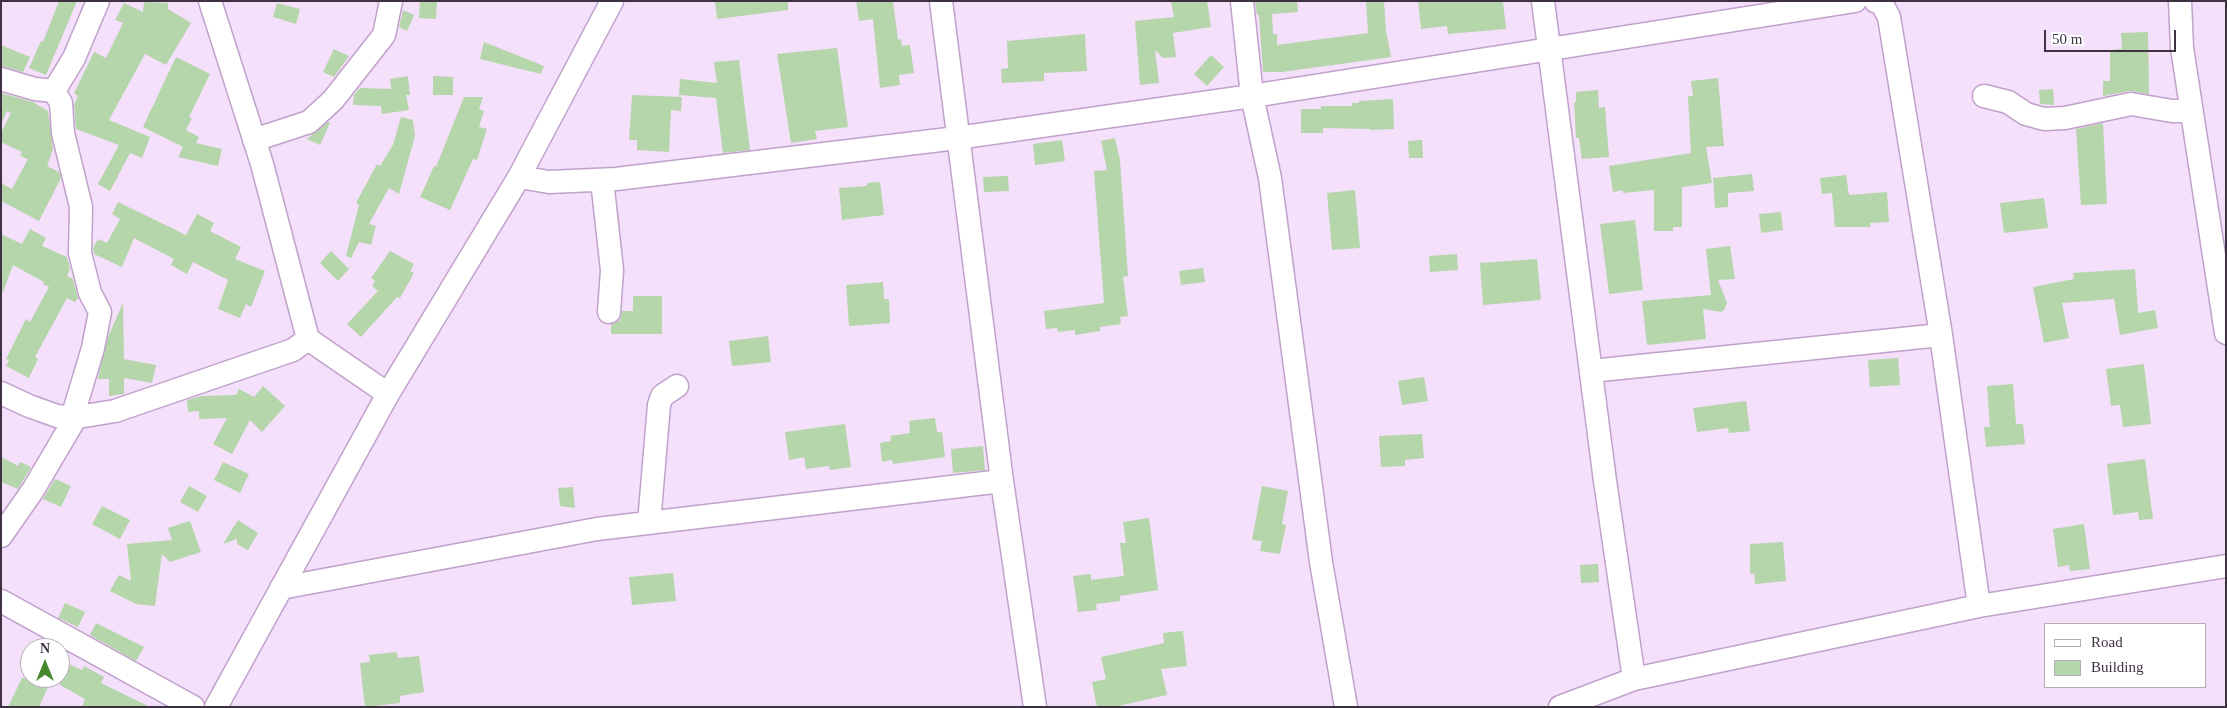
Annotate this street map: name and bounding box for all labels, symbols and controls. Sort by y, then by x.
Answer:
scale bar [2047,20,2180,52]
text: 50 m [2052,31,2082,47]
legend [2044,623,2207,688]
text: Road [2091,634,2123,650]
north arrow [20,638,70,688]
text: N [40,641,50,656]
text: Building [2091,659,2144,675]

